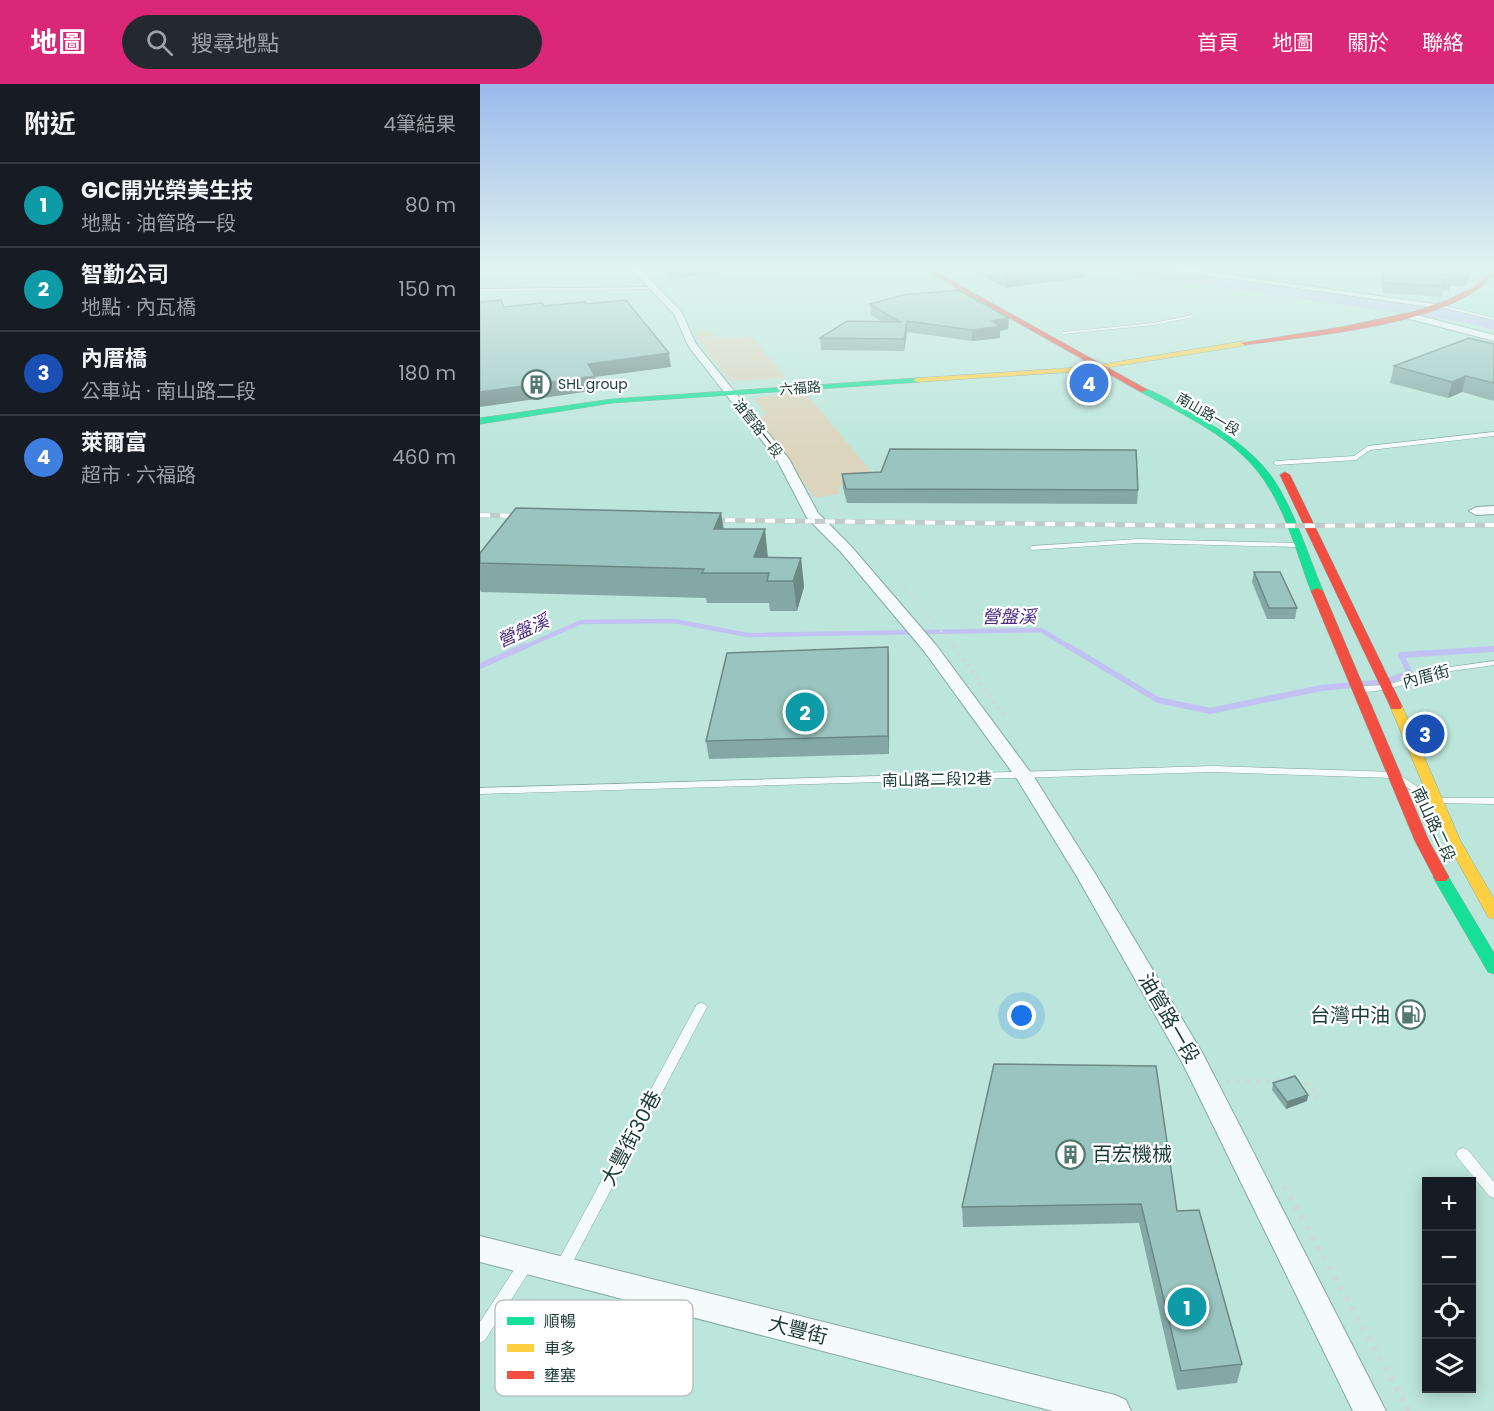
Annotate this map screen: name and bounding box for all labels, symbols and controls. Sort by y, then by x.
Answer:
search box [122,15,542,69]
text: 地圖 [30,23,86,62]
icon: search [143,26,176,59]
text: 搜尋地點 [191,28,279,59]
text: 首頁 [1197,28,1239,57]
text: 地圖 [1272,28,1314,57]
text: 關於 [1347,28,1389,57]
text: 聯絡 [1422,28,1464,57]
text: 附近 [24,106,76,142]
text: 4筆結果 [383,110,456,138]
text: GIC開光榮美生技 [81,175,253,206]
text: 1 [40,191,47,219]
text: 80 m [405,191,456,219]
text: 地點 · 油管路一段 [81,209,236,237]
text: 智勤公司 [81,259,169,290]
text: 2 [38,275,49,303]
text: 150 m [399,275,456,303]
text: 地點 · 內瓦橋 [81,293,196,321]
text: 內厝橋 [81,343,147,374]
text: 3 [37,359,50,387]
text: 180 m [398,359,456,387]
pin: 4 [1070,360,1108,406]
building icon: SHL group [521,368,553,400]
place label: SHL group [558,374,628,394]
text: 公車站 · 南山路二段 [81,377,256,405]
street label: 六福路 [778,377,822,399]
street label: 南山路一段 [1173,388,1243,440]
street label: 油管路一段 [729,394,787,462]
text: 萊爾富 [81,427,147,458]
text: 4 [37,443,50,471]
text: 460 m [392,443,456,471]
text: 超市 · 六福路 [81,461,196,489]
water label: 營盤溪 [982,604,1039,629]
water label: 營盤溪 [493,607,555,653]
street label: 內厝街 [1400,659,1452,694]
pin: 2 [786,690,824,734]
pin: 3 [1406,712,1444,756]
street label: 南山路二段12巷 [882,767,992,792]
street label: 南山路二段 [1406,783,1461,865]
street label: 油管路一段 [1132,968,1206,1068]
fuel station icon: 台灣中油 [1395,999,1427,1031]
your location [1007,1001,1036,1030]
place label: 台灣中油 [1310,1001,1390,1029]
street label: 大豐街30巷 [594,1085,668,1191]
building icon: 百宏機械 [1055,1138,1087,1170]
place label: 百宏機械 [1092,1140,1172,1168]
map controls [1422,1177,1476,1393]
button: + [1422,1177,1476,1231]
button: − [1422,1231,1476,1285]
pin: 1 [1168,1284,1206,1330]
button: locate [1422,1285,1476,1339]
legend [495,1300,693,1396]
street label: 大豐街 [766,1309,830,1351]
text: 順暢 [544,1310,576,1333]
text: 車多 [544,1337,576,1360]
button: layers [1422,1339,1476,1393]
text: 壅塞 [544,1364,576,1387]

